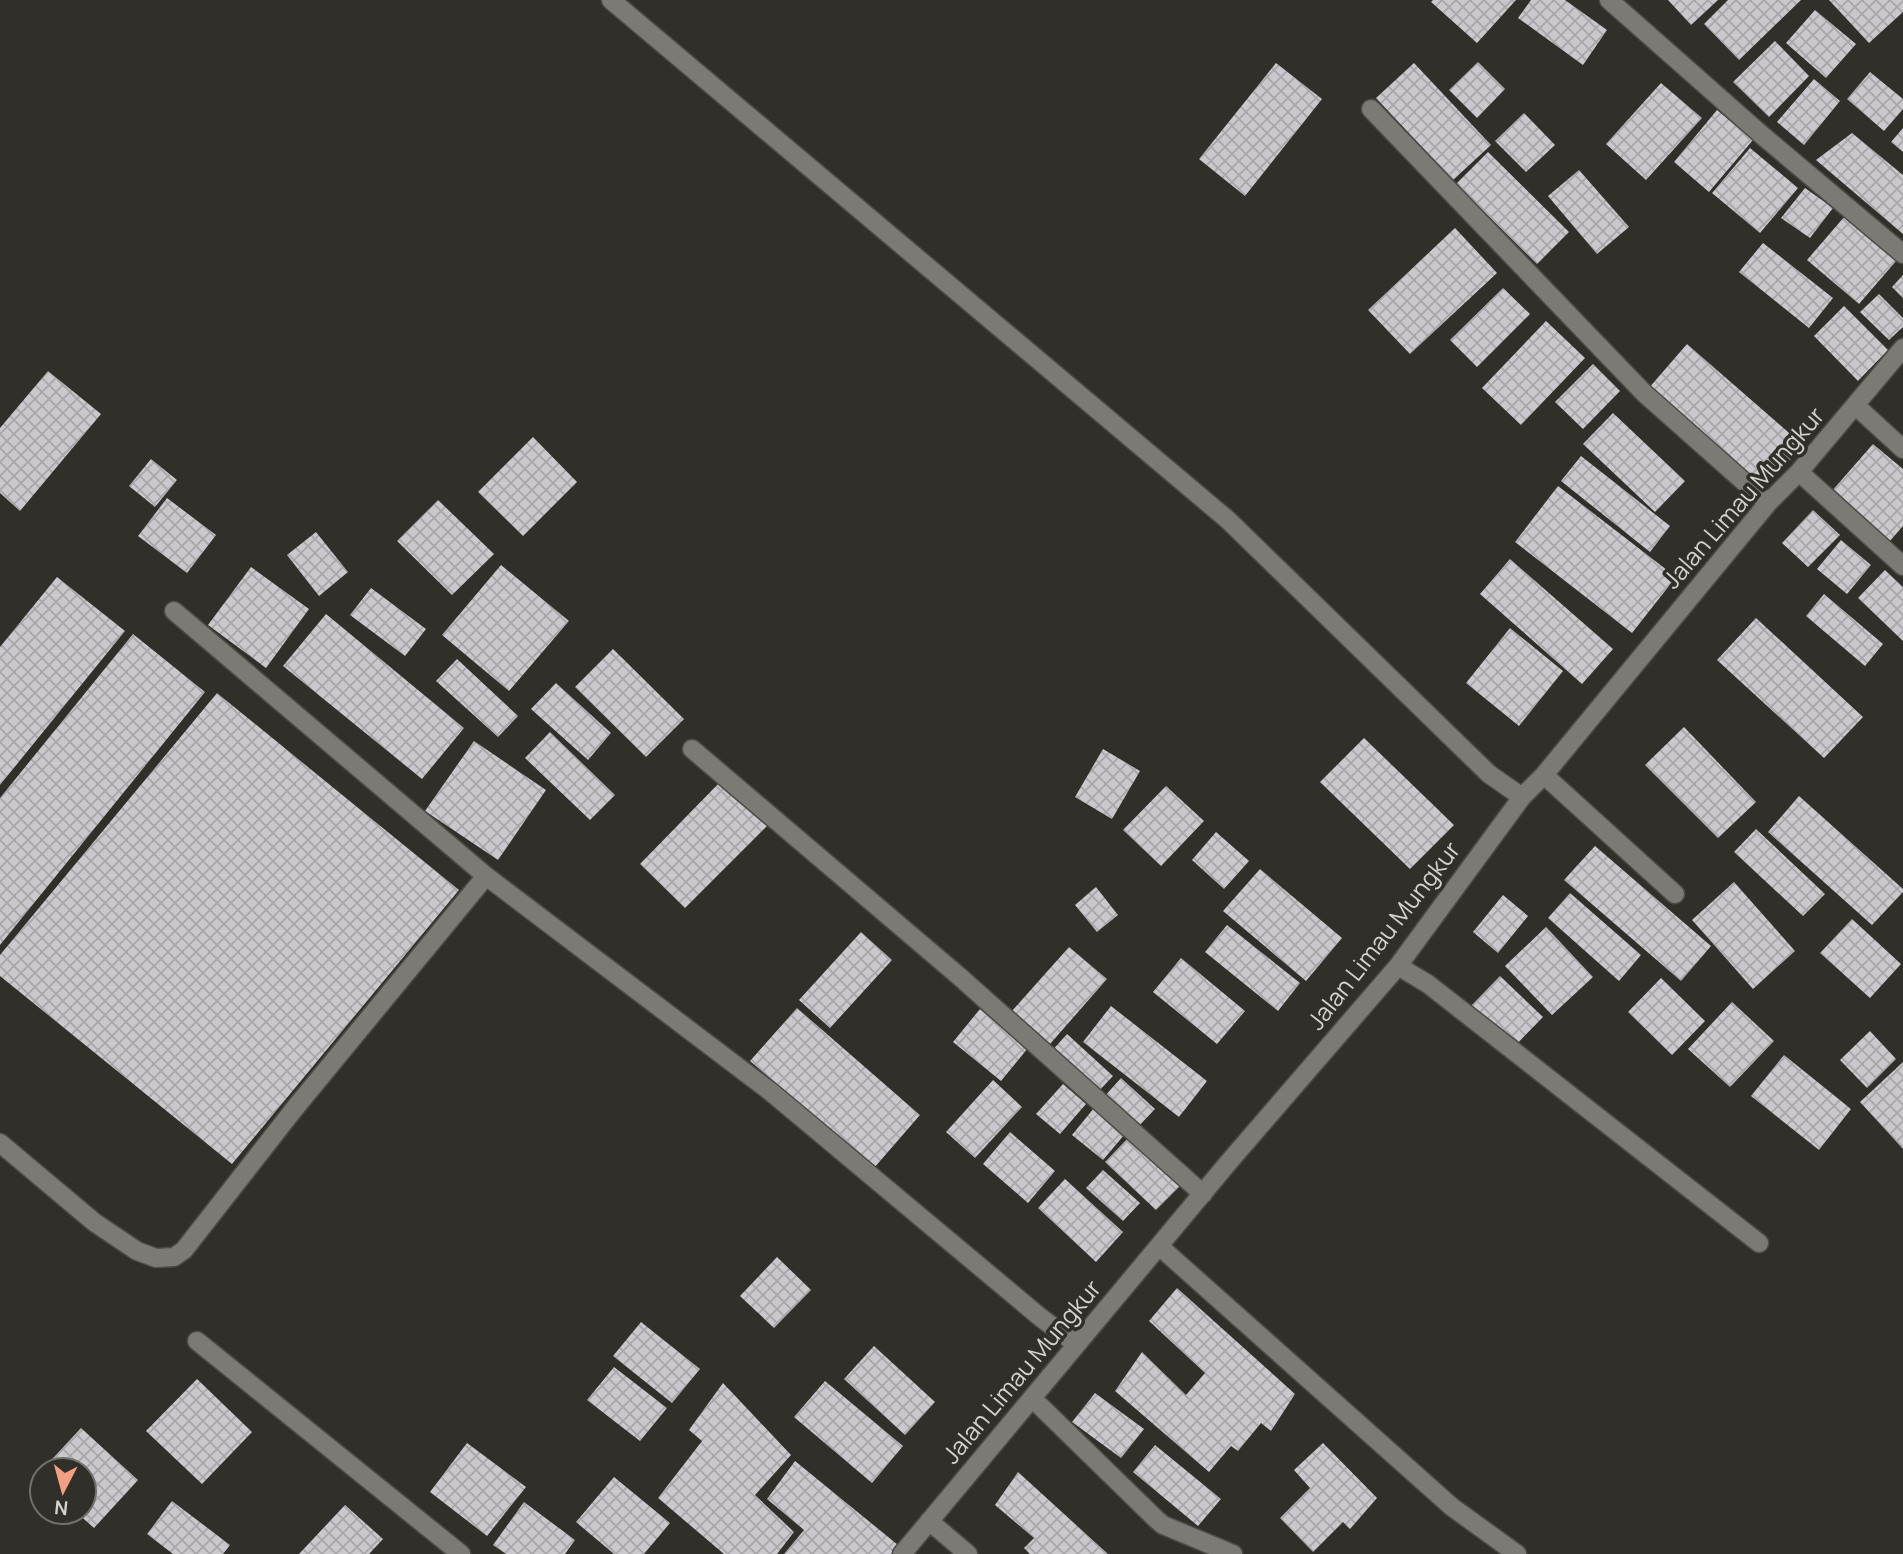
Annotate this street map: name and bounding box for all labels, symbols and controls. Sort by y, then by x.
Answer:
street label: Jalan Limau Mungkur [1655,399,1831,595]
street label: Jalan Limau Mungkur [1299,834,1467,1036]
street label: Jalan Limau Mungkur [934,1272,1108,1470]
north arrow [28,1456,98,1526]
text: N [53,1494,69,1522]

